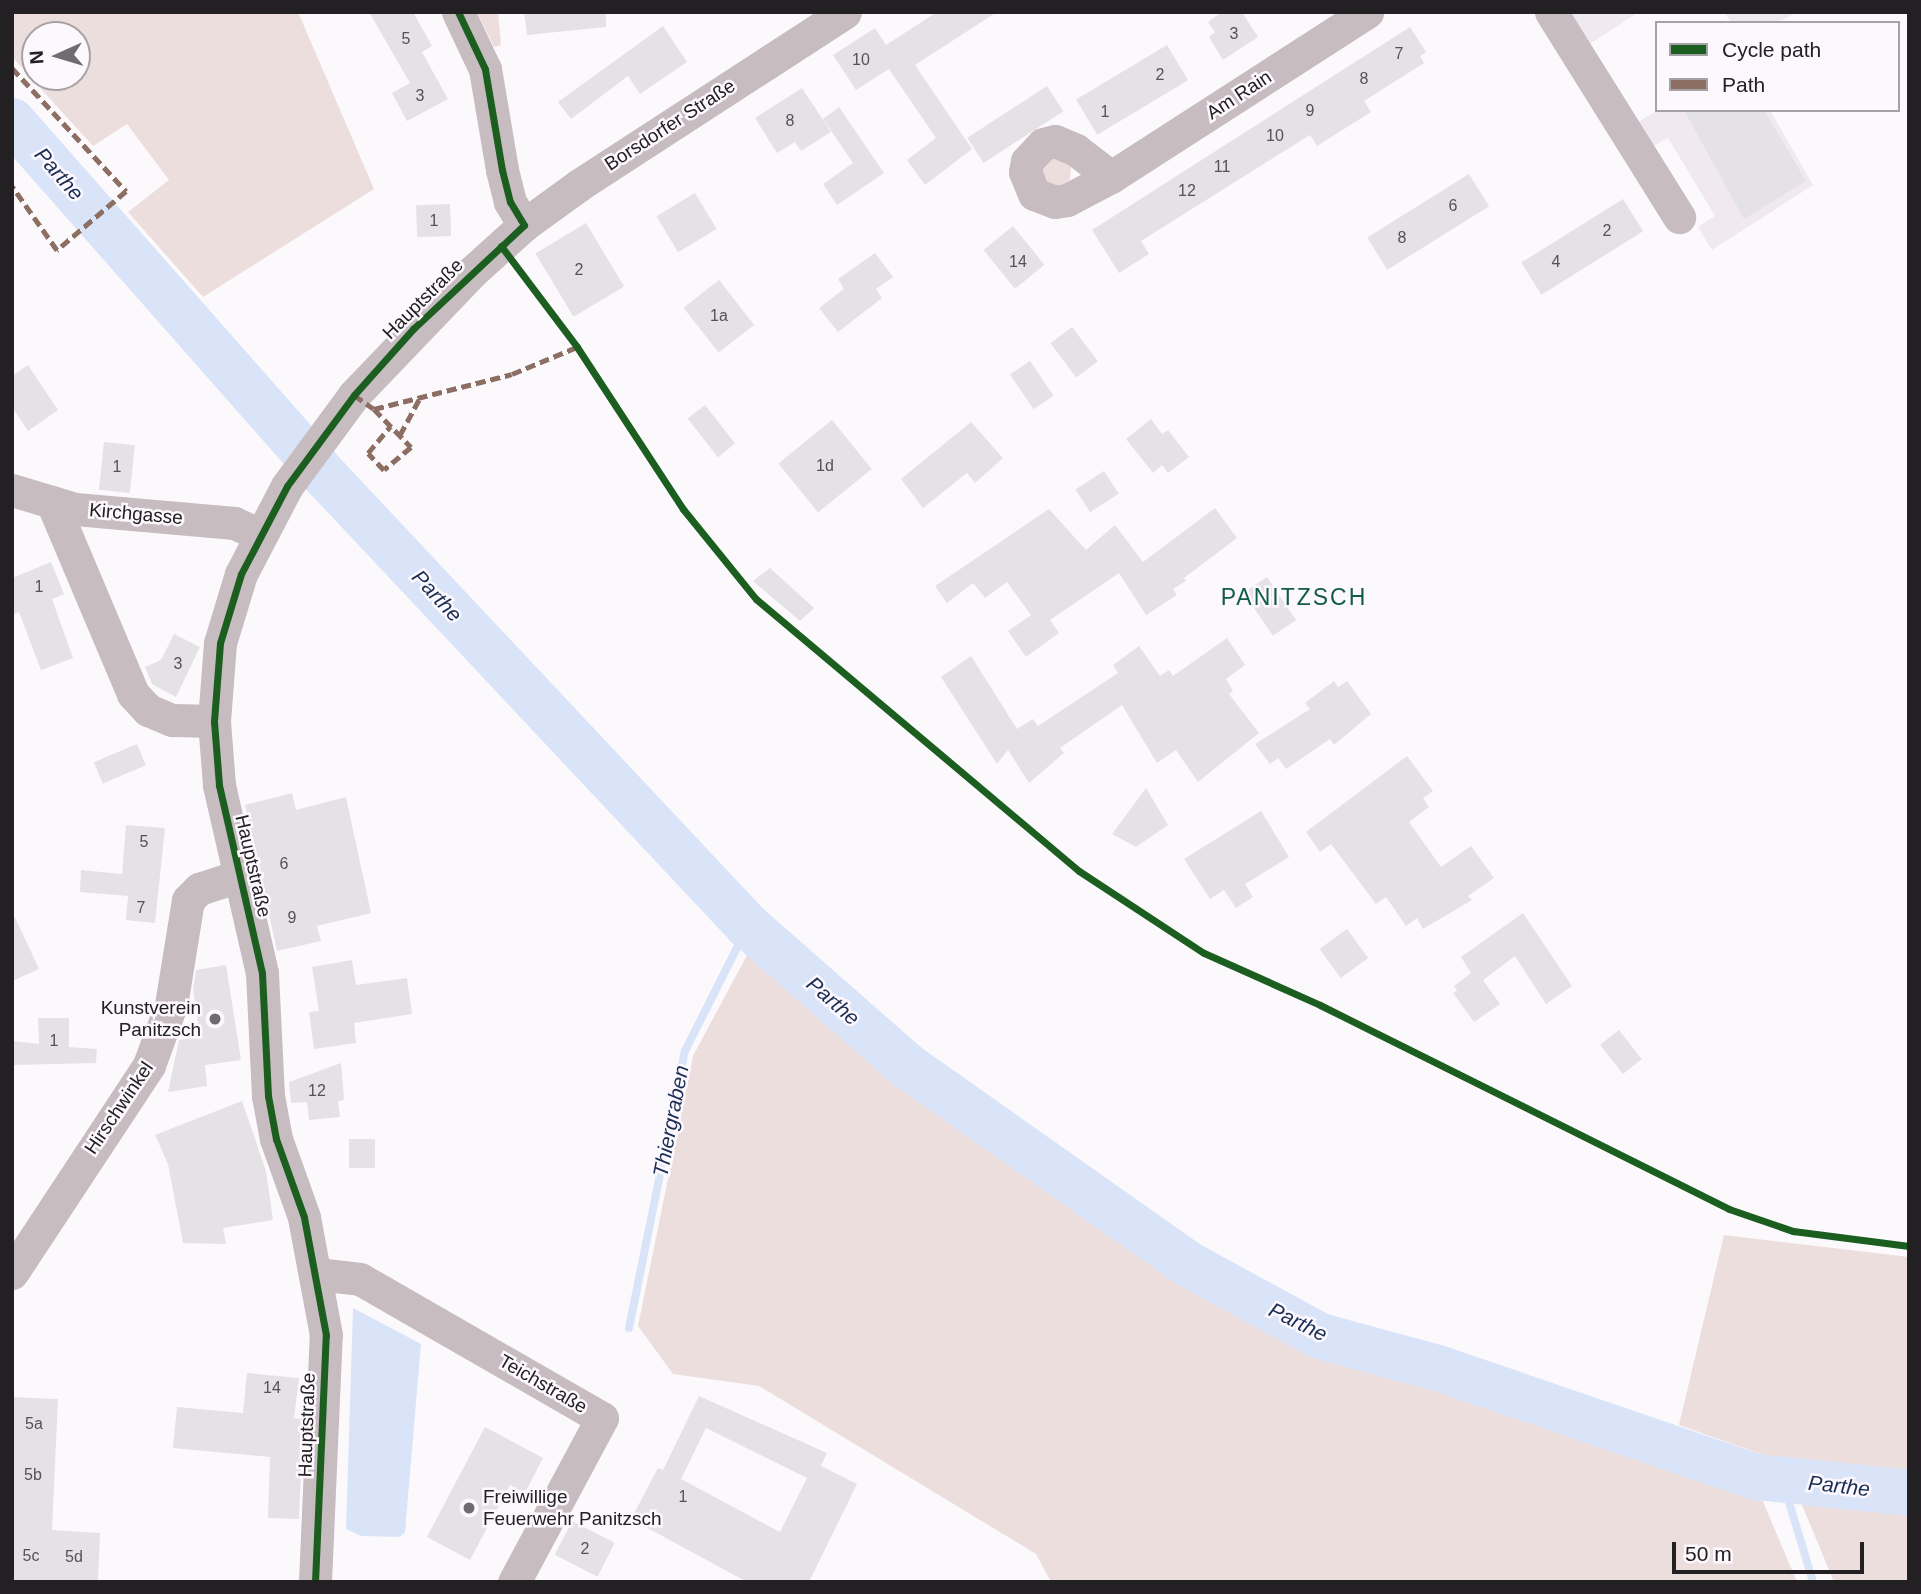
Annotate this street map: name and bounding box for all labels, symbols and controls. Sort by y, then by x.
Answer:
north arrow [21,21,91,91]
legend [1655,21,1900,112]
house number: 3 [1230,24,1238,44]
house number: 5 [402,29,410,49]
text: Cycle path [1722,38,1821,61]
house number: 7 [1395,44,1403,64]
text: N [26,50,48,65]
house number: 10 [852,50,870,70]
house number: 2 [1156,65,1164,85]
street label: Am Rain [1202,66,1276,124]
house number: 8 [1360,69,1368,89]
text: Path [1722,73,1765,96]
street label: Borsdorfer Straße [600,74,740,176]
house number: 3 [416,86,424,106]
house number: 9 [1306,101,1314,121]
house number: 1 [1101,102,1109,122]
house number: 8 [786,111,794,131]
house number: 10 [1266,126,1284,146]
water label: Parthe [29,142,89,206]
house number: 11 [1214,157,1230,177]
house number: 12 [1178,181,1196,201]
house number: 6 [1449,196,1457,216]
house number: 1 [430,211,438,231]
house number: 2 [1603,221,1611,241]
house number: 8 [1398,228,1406,248]
house number: 14 [1009,252,1027,272]
house number: 4 [1552,252,1560,272]
street label: Hauptstraße [378,254,468,344]
house number: 2 [575,260,583,280]
house number: 1a [710,306,728,326]
house number: 1d [816,456,834,476]
house number: 1 [113,457,121,477]
street label: Kirchgasse [88,499,184,529]
water label: Parthe [407,565,467,627]
house number: 1 [35,577,43,597]
district label: PANITZSCH [1222,583,1366,611]
house number: 3 [174,654,182,674]
street label: Hauptstraße [230,813,276,919]
house number: 5 [140,832,148,852]
house number: 6 [280,854,288,874]
house number: 7 [137,898,145,918]
house number: 9 [288,908,296,928]
water label: Parthe [801,971,865,1031]
place label: Kunstverein Panitzsch [101,997,201,1041]
marker: Kunstverein Panitzsch [207,1011,223,1027]
house number: 1 [50,1031,58,1051]
street label: Hirschwinkel [80,1057,158,1159]
water label: Thiergraben [648,1063,694,1179]
house number: 12 [308,1081,326,1101]
water label: Parthe [1265,1297,1331,1347]
street label: Teichstraße [495,1350,591,1418]
street label: Hauptstraße [294,1372,320,1478]
house number: 14 [263,1378,281,1398]
house number: 5a [25,1414,43,1434]
house number: 5b [24,1465,42,1485]
water label: Parthe [1807,1470,1871,1502]
place label: Freiwillige Feuerwehr Panitzsch [483,1486,661,1530]
house number: 1 [679,1487,687,1507]
marker: Freiwillige Feuerwehr Panitzsch [461,1500,477,1516]
scale bar [1676,1528,1868,1572]
house number: 2 [581,1539,589,1559]
text: 50 m [1685,1542,1732,1565]
house number: 5c [23,1546,39,1566]
house number: 5d [65,1547,83,1567]

